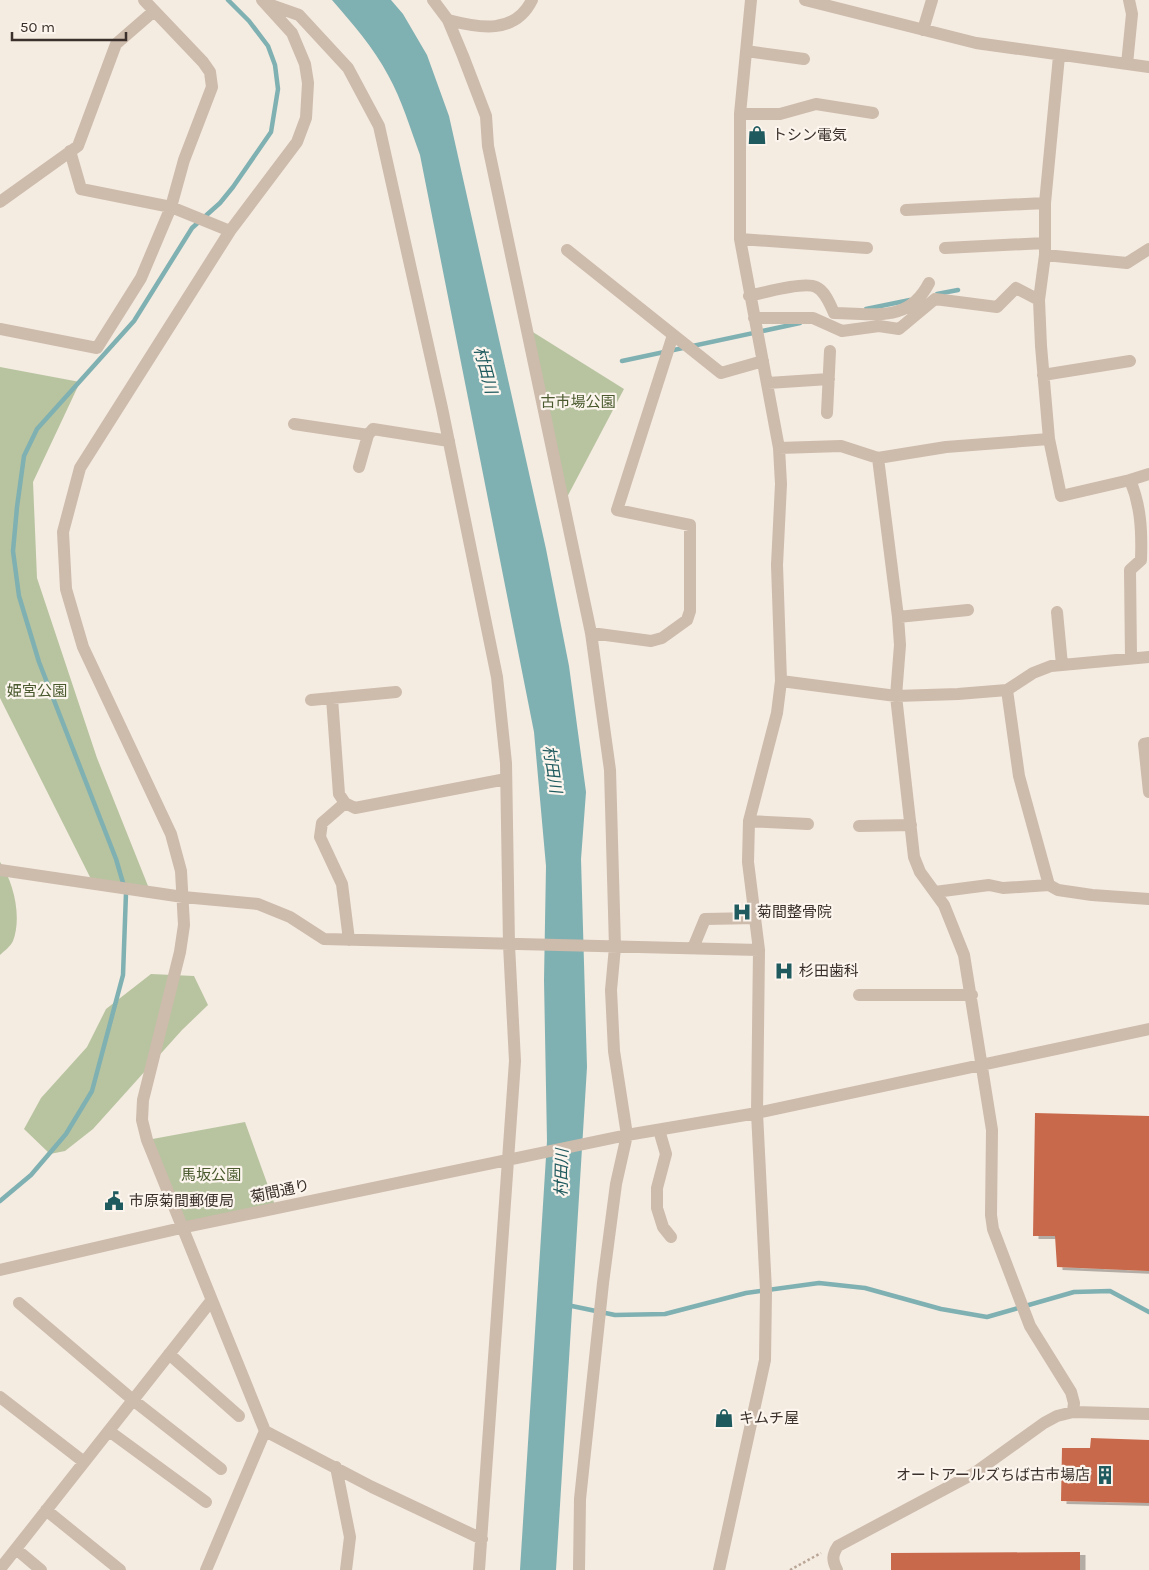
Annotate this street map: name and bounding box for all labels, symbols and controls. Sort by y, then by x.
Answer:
scale bar [12,10,126,42]
text: 50 m [20,18,55,36]
shop icon: トシン電気 [746,124,768,146]
place label: トシン電気 [772,126,847,144]
water label: 村田川 [470,344,501,398]
park label: 古市場公園 [540,393,616,411]
park label: 姫宮公園 [7,682,67,700]
water label: 村田川 [539,744,566,796]
hospital icon: 菊間整骨院 [731,901,753,923]
place label: 菊間整骨院 [757,903,832,921]
hospital icon: 杉田歯科 [773,960,795,982]
place label: 杉田歯科 [799,962,859,980]
water label: 村田川 [552,1147,571,1197]
park label: 馬坂公園 [181,1166,241,1184]
street label: 菊間通り [249,1176,311,1206]
public building icon: 市原菊間郵便局 [103,1190,125,1212]
place label: 市原菊間郵便局 [129,1192,234,1210]
shop icon: キムチ屋 [713,1407,735,1429]
place label: キムチ屋 [739,1409,799,1427]
building icon: オートアールズちば古市場店 [1094,1464,1116,1486]
place label: オートアールズちば古市場店 [896,1466,1090,1484]

